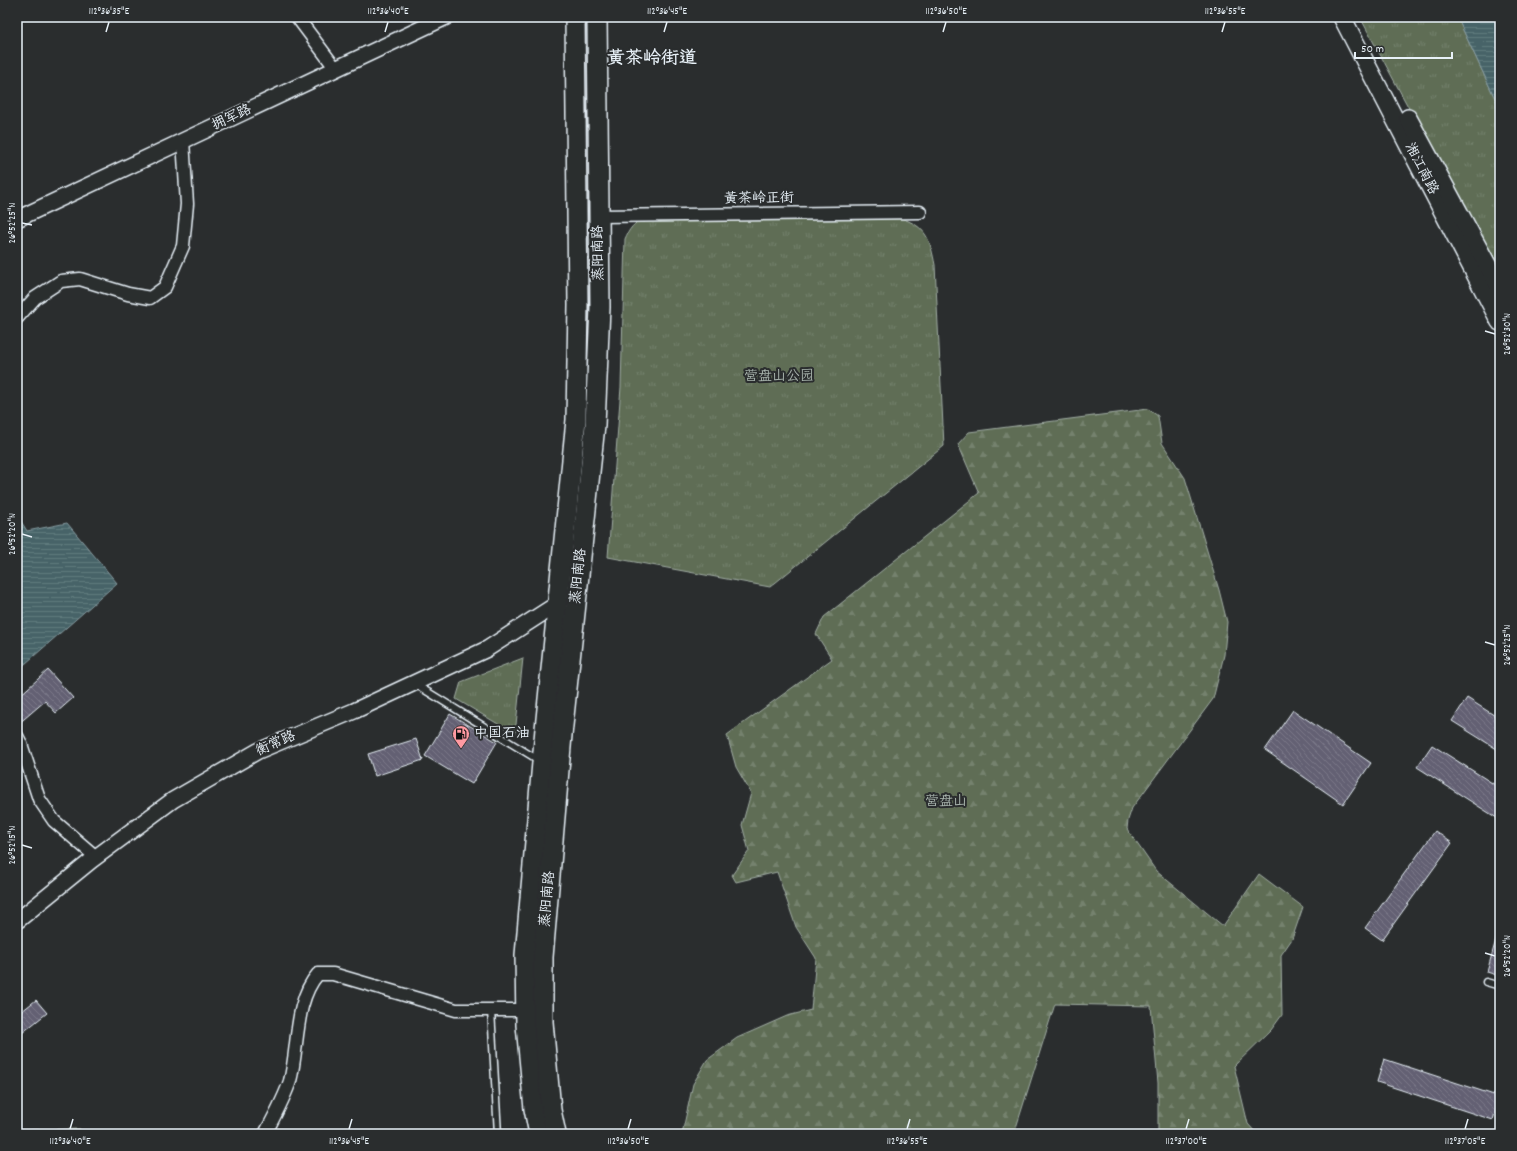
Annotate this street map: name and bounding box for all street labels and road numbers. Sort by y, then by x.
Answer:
street label: 拥军路 [209,100,255,136]
street label: 湘江南路 [1399,140,1443,198]
street label: 黄茶岭正街 [724,188,794,210]
street label: 蒸阳南路 [589,225,609,281]
street label: 蒸阳南路 [566,547,592,605]
street label: 衡常路 [253,726,299,762]
street label: 蒸阳南路 [536,870,560,928]

